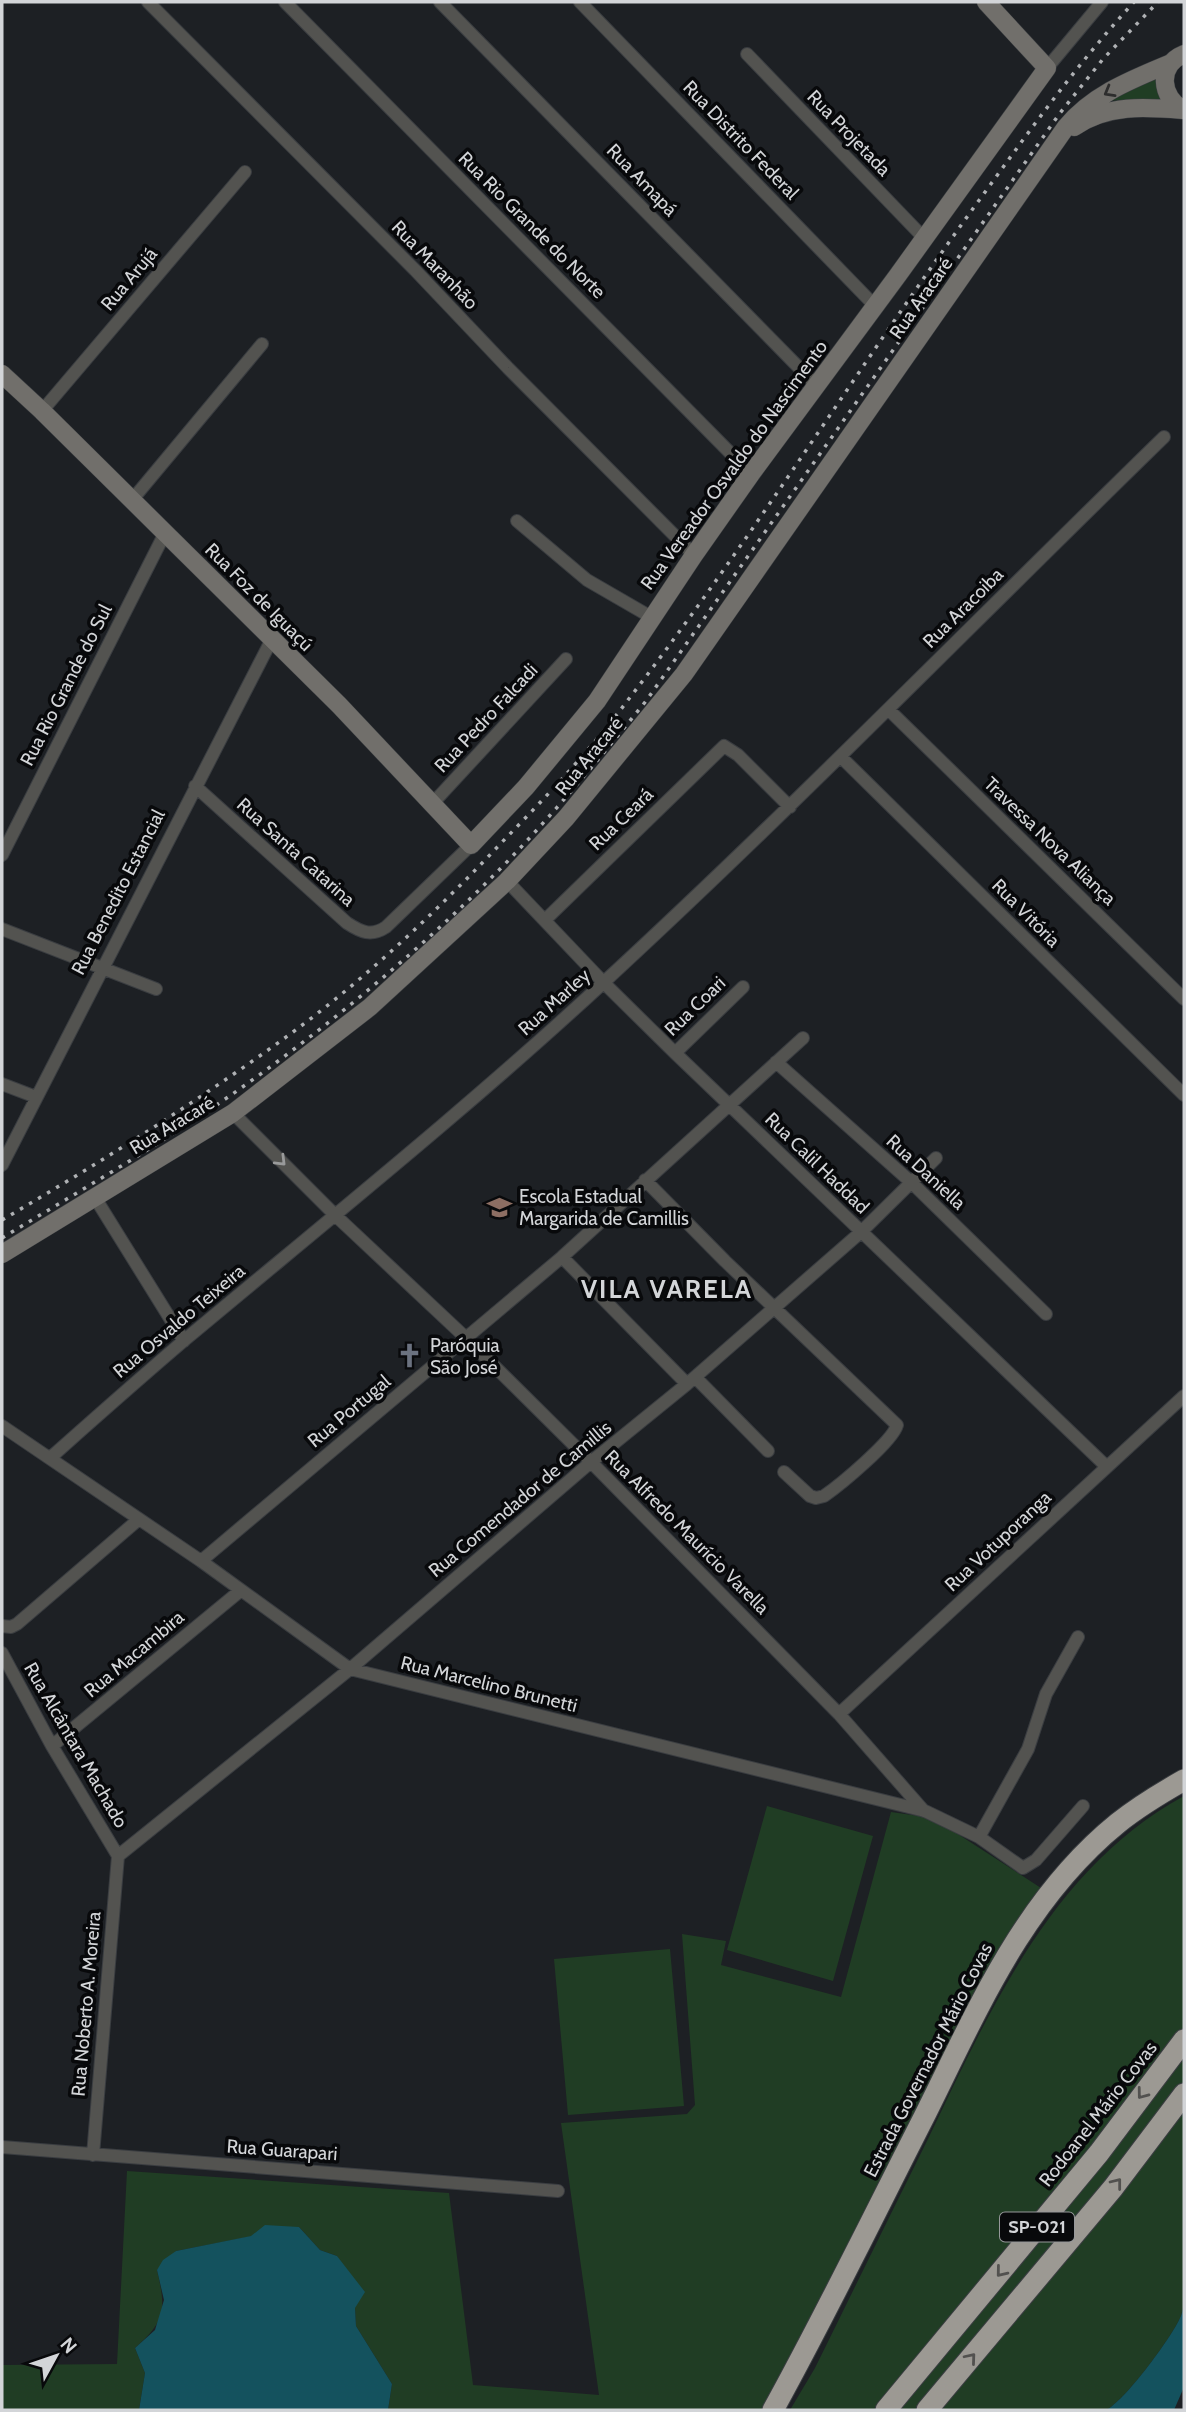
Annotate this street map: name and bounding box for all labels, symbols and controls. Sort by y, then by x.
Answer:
street label: Rua Distrito Federal [678,76,804,205]
one-way arrow [1104,84,1117,97]
street label: Rua Projetada [802,85,896,181]
street label: Rua Amapá [602,139,682,221]
street label: Rua Rio Grande do Norte [454,147,610,303]
street label: Rua Maranhão [387,216,483,314]
street label: Rua Arujá [96,243,162,315]
street label: Rua Aracaré [884,252,958,343]
street label: Rua Vereador Osvaldo do Nascimento [636,336,832,594]
street label: Rua Foz de Iguaçú [200,538,318,656]
street label: Rua Aracoiba [918,563,1008,653]
street label: Rua Rio Grande do Sul [15,600,117,770]
street label: Rua Pedro Falcadi [430,659,542,777]
street label: Rua Aracaré [550,712,628,800]
street label: Travessa Nova Aliança [979,772,1121,910]
street label: Rua Ceará [584,783,658,855]
street label: Rua Santa Catarina [232,793,360,911]
street label: Rua Benedito Estancial [66,805,170,978]
street label: Rua Vitória [987,874,1065,952]
street label: Rua Marley [513,964,595,1040]
street label: Rua Coari [660,971,730,1041]
street label: Rua Aracaré [126,1091,219,1159]
street label: Rua Calil Haddad [760,1108,874,1218]
street label: Rua Daniella [882,1130,970,1214]
one-way arrow [272,1152,285,1165]
place label: Escola Estadual Margarida de Camillis [519,1185,689,1230]
school or university icon: Escola Estadual Margarida de Camillis [485,1193,513,1221]
street label: Rua Osvaldo Teixeira [108,1259,250,1383]
district label: VILA VARELA [581,1273,753,1305]
place label: Paróquia São José [430,1334,500,1379]
church icon: Paróquia São José [396,1342,424,1370]
street label: Rua Portugal [303,1369,395,1452]
street label: Rua Comendador de Camillis [424,1416,616,1582]
street label: Rua Alfredo Maurício Varella [600,1445,774,1619]
street label: Rua Votuporanga [940,1486,1056,1596]
street label: Rua Macambira [79,1606,189,1702]
street label: Rua Marcelino Brunetti [398,1651,580,1717]
street label: Rua Alcântara Machado [19,1658,133,1832]
street label: Rua Noberto A. Moreira [66,1911,106,2097]
street label: Estrada Governador Mário Covas [859,1939,997,2181]
street label: Rodoanel Mário Covas [1034,2037,1162,2191]
one-way arrow [1138,2087,1151,2099]
street label: Rua Guarapari [226,2135,338,2165]
one-way arrow [1108,2179,1121,2191]
road number: SP-021 [1000,2213,1074,2242]
one-way arrow [996,2265,1009,2277]
north arrow [21,2321,91,2391]
text: N [56,2333,82,2358]
one-way arrow [962,2353,975,2365]

